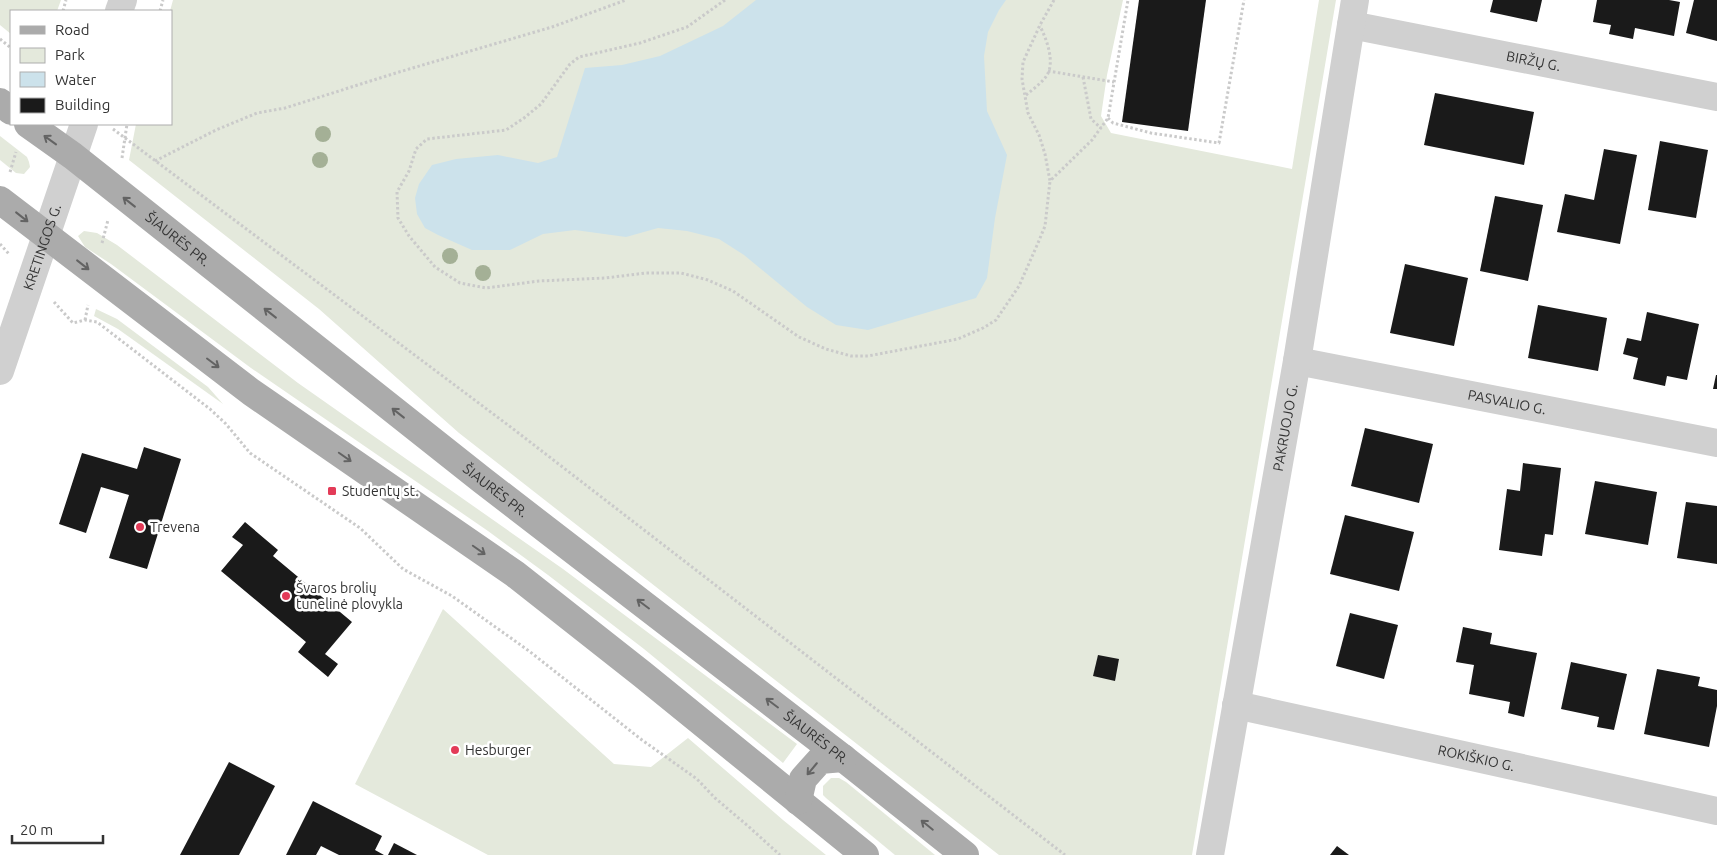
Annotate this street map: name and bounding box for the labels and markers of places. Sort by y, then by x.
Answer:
place label: Studentų st. [342,483,419,499]
marker: Studentų st. [326,485,338,497]
place label: Trevena [150,519,200,535]
marker: Trevena [134,521,146,533]
place label: Švaros brolių tunelinė plovykla [296,579,403,612]
marker: Švaros brolių tunelinė plovykla [280,590,292,602]
place label: Hesburger [465,742,532,758]
marker: Hesburger [449,744,461,756]

